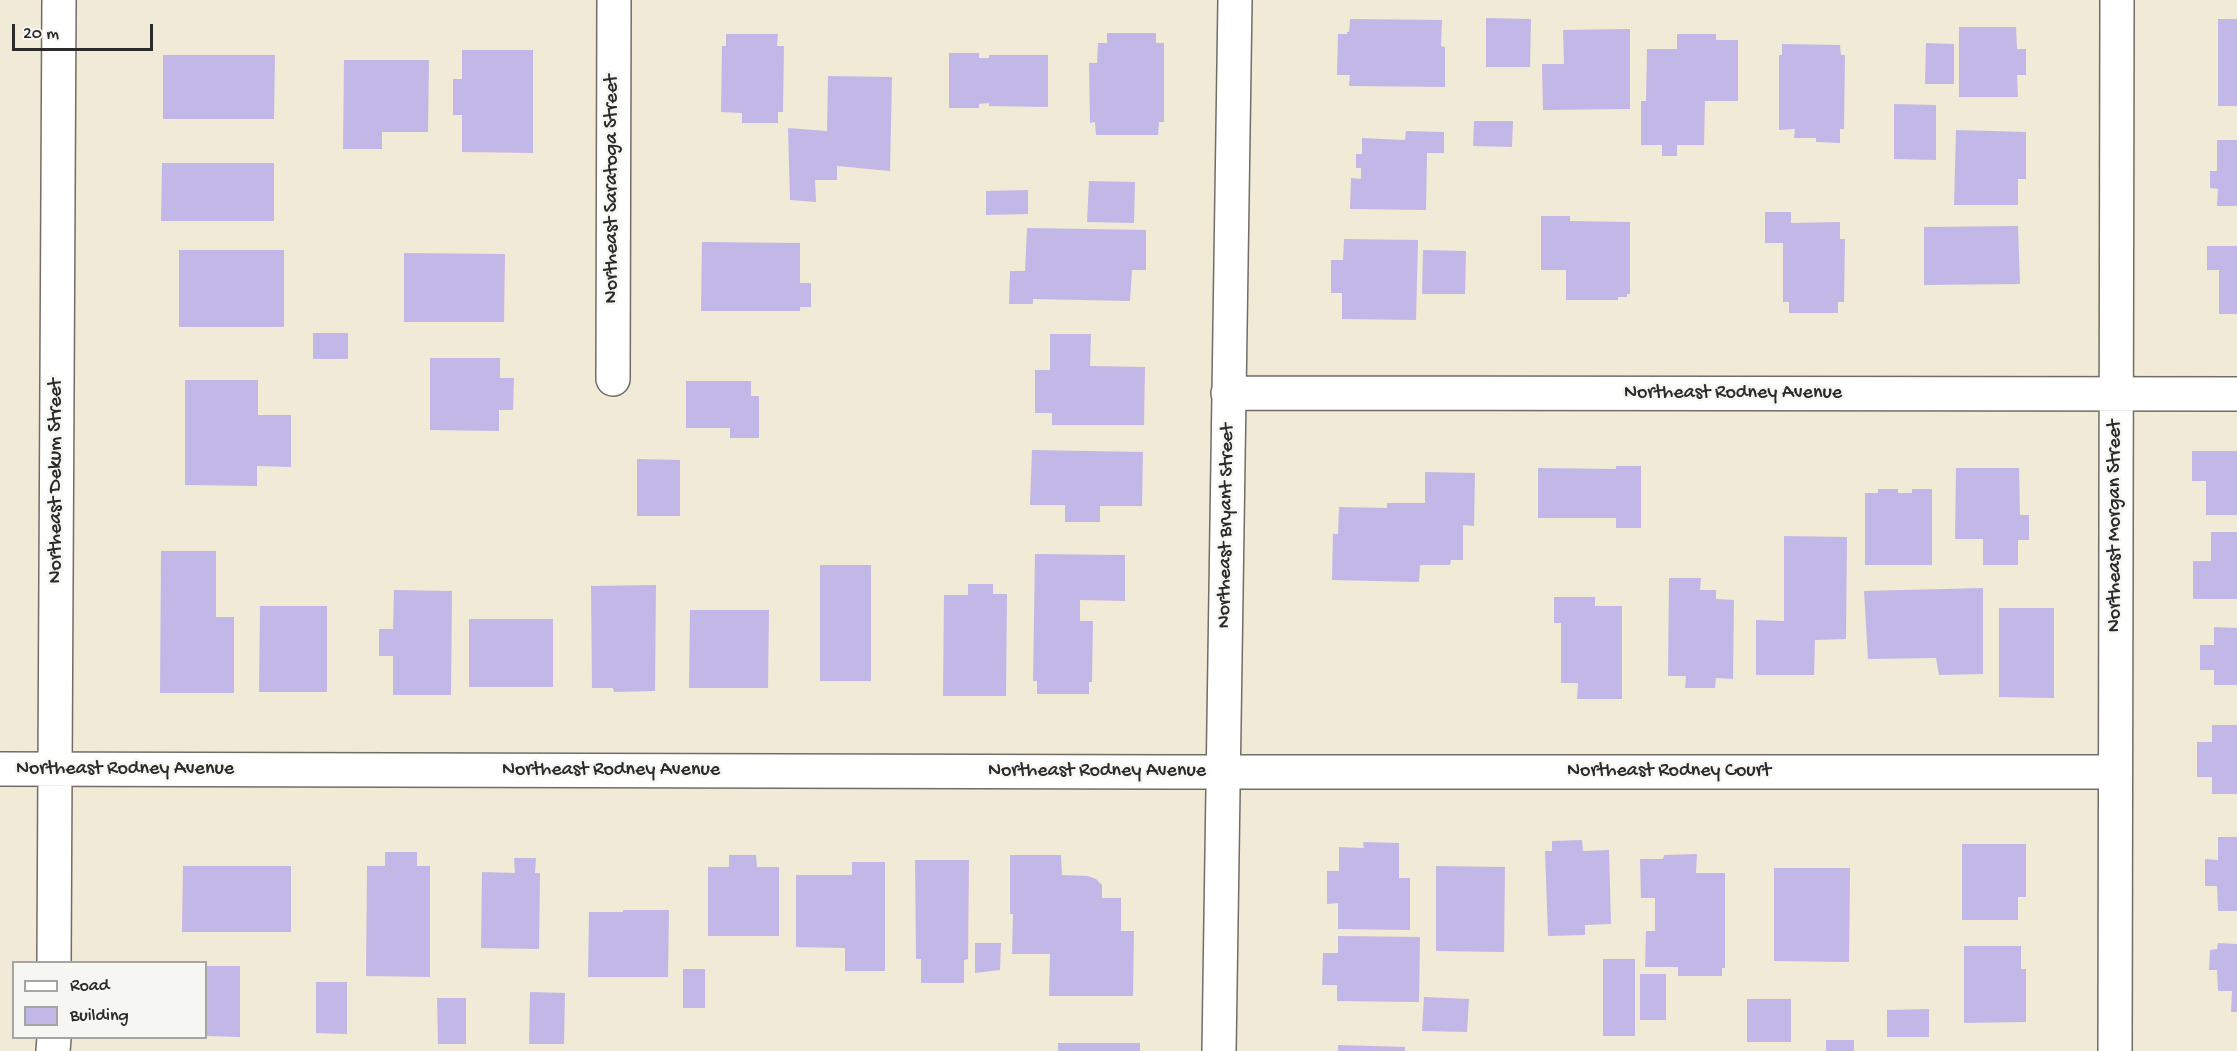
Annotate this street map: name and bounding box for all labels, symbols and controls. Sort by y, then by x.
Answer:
scale bar [15,12,156,50]
text: 20 m [23,24,59,45]
street label: Northeast Saratoga Street [601,75,625,303]
street label: Northeast Dekum Street [45,378,69,584]
street label: Northeast Rodney Avenue [1624,382,1842,406]
street label: Northeast Morgan Street [2104,420,2128,632]
street label: Northeast Bryant Street [1213,423,1241,629]
street label: Northeast Rodney Avenue [16,758,234,782]
street label: Northeast Rodney Avenue [502,759,720,783]
street label: Northeast Rodney Avenue [988,760,1206,784]
street label: Northeast Rodney Court [1567,760,1771,784]
legend [12,961,207,1039]
text: Road [70,976,109,997]
text: Building [70,1006,129,1027]

